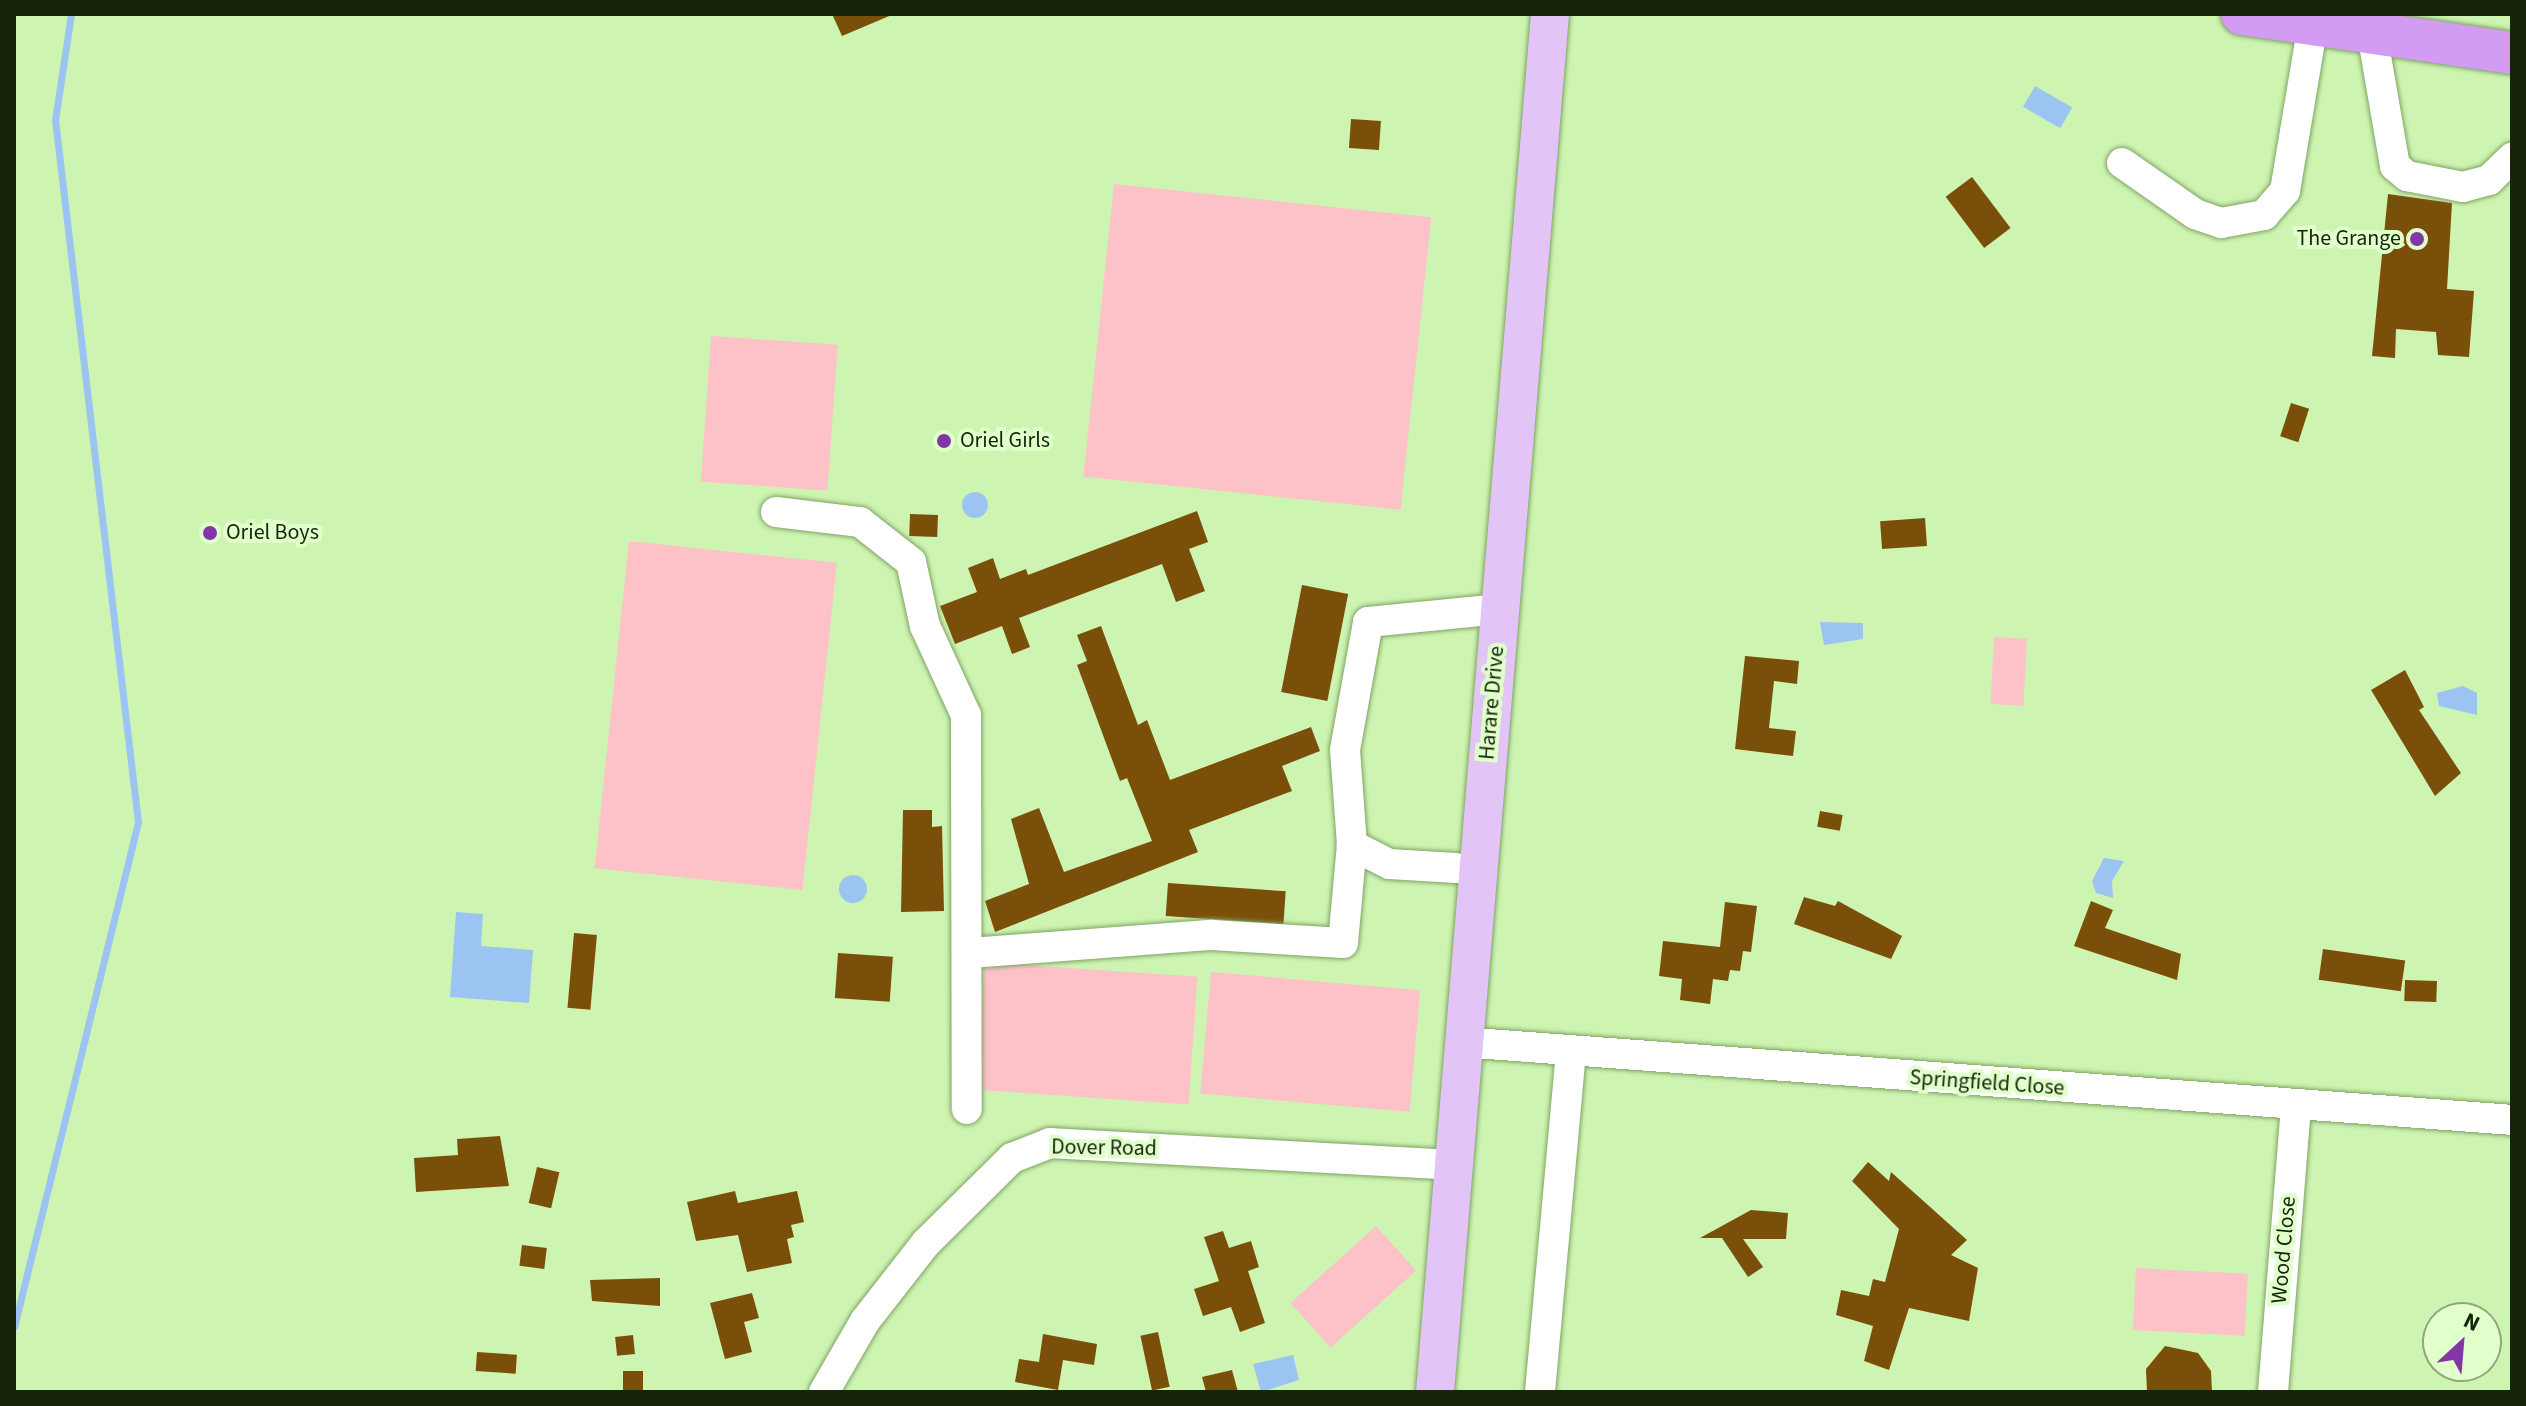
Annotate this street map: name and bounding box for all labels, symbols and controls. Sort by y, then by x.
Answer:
place label: The Grange [2296,226,2401,252]
marker: The Grange [2408,230,2426,248]
place label: Oriel Girls [960,428,1050,454]
marker: Oriel Girls [935,432,953,450]
place label: Oriel Boys [226,520,319,546]
marker: Oriel Boys [201,524,219,542]
street label: Harare Drive [1474,645,1510,761]
street label: Springfield Close [1909,1064,2065,1102]
street label: Dover Road [1051,1134,1157,1162]
street label: Wood Close [2266,1195,2302,1305]
north arrow [2422,1302,2502,1382]
text: N [2458,1305,2485,1340]

